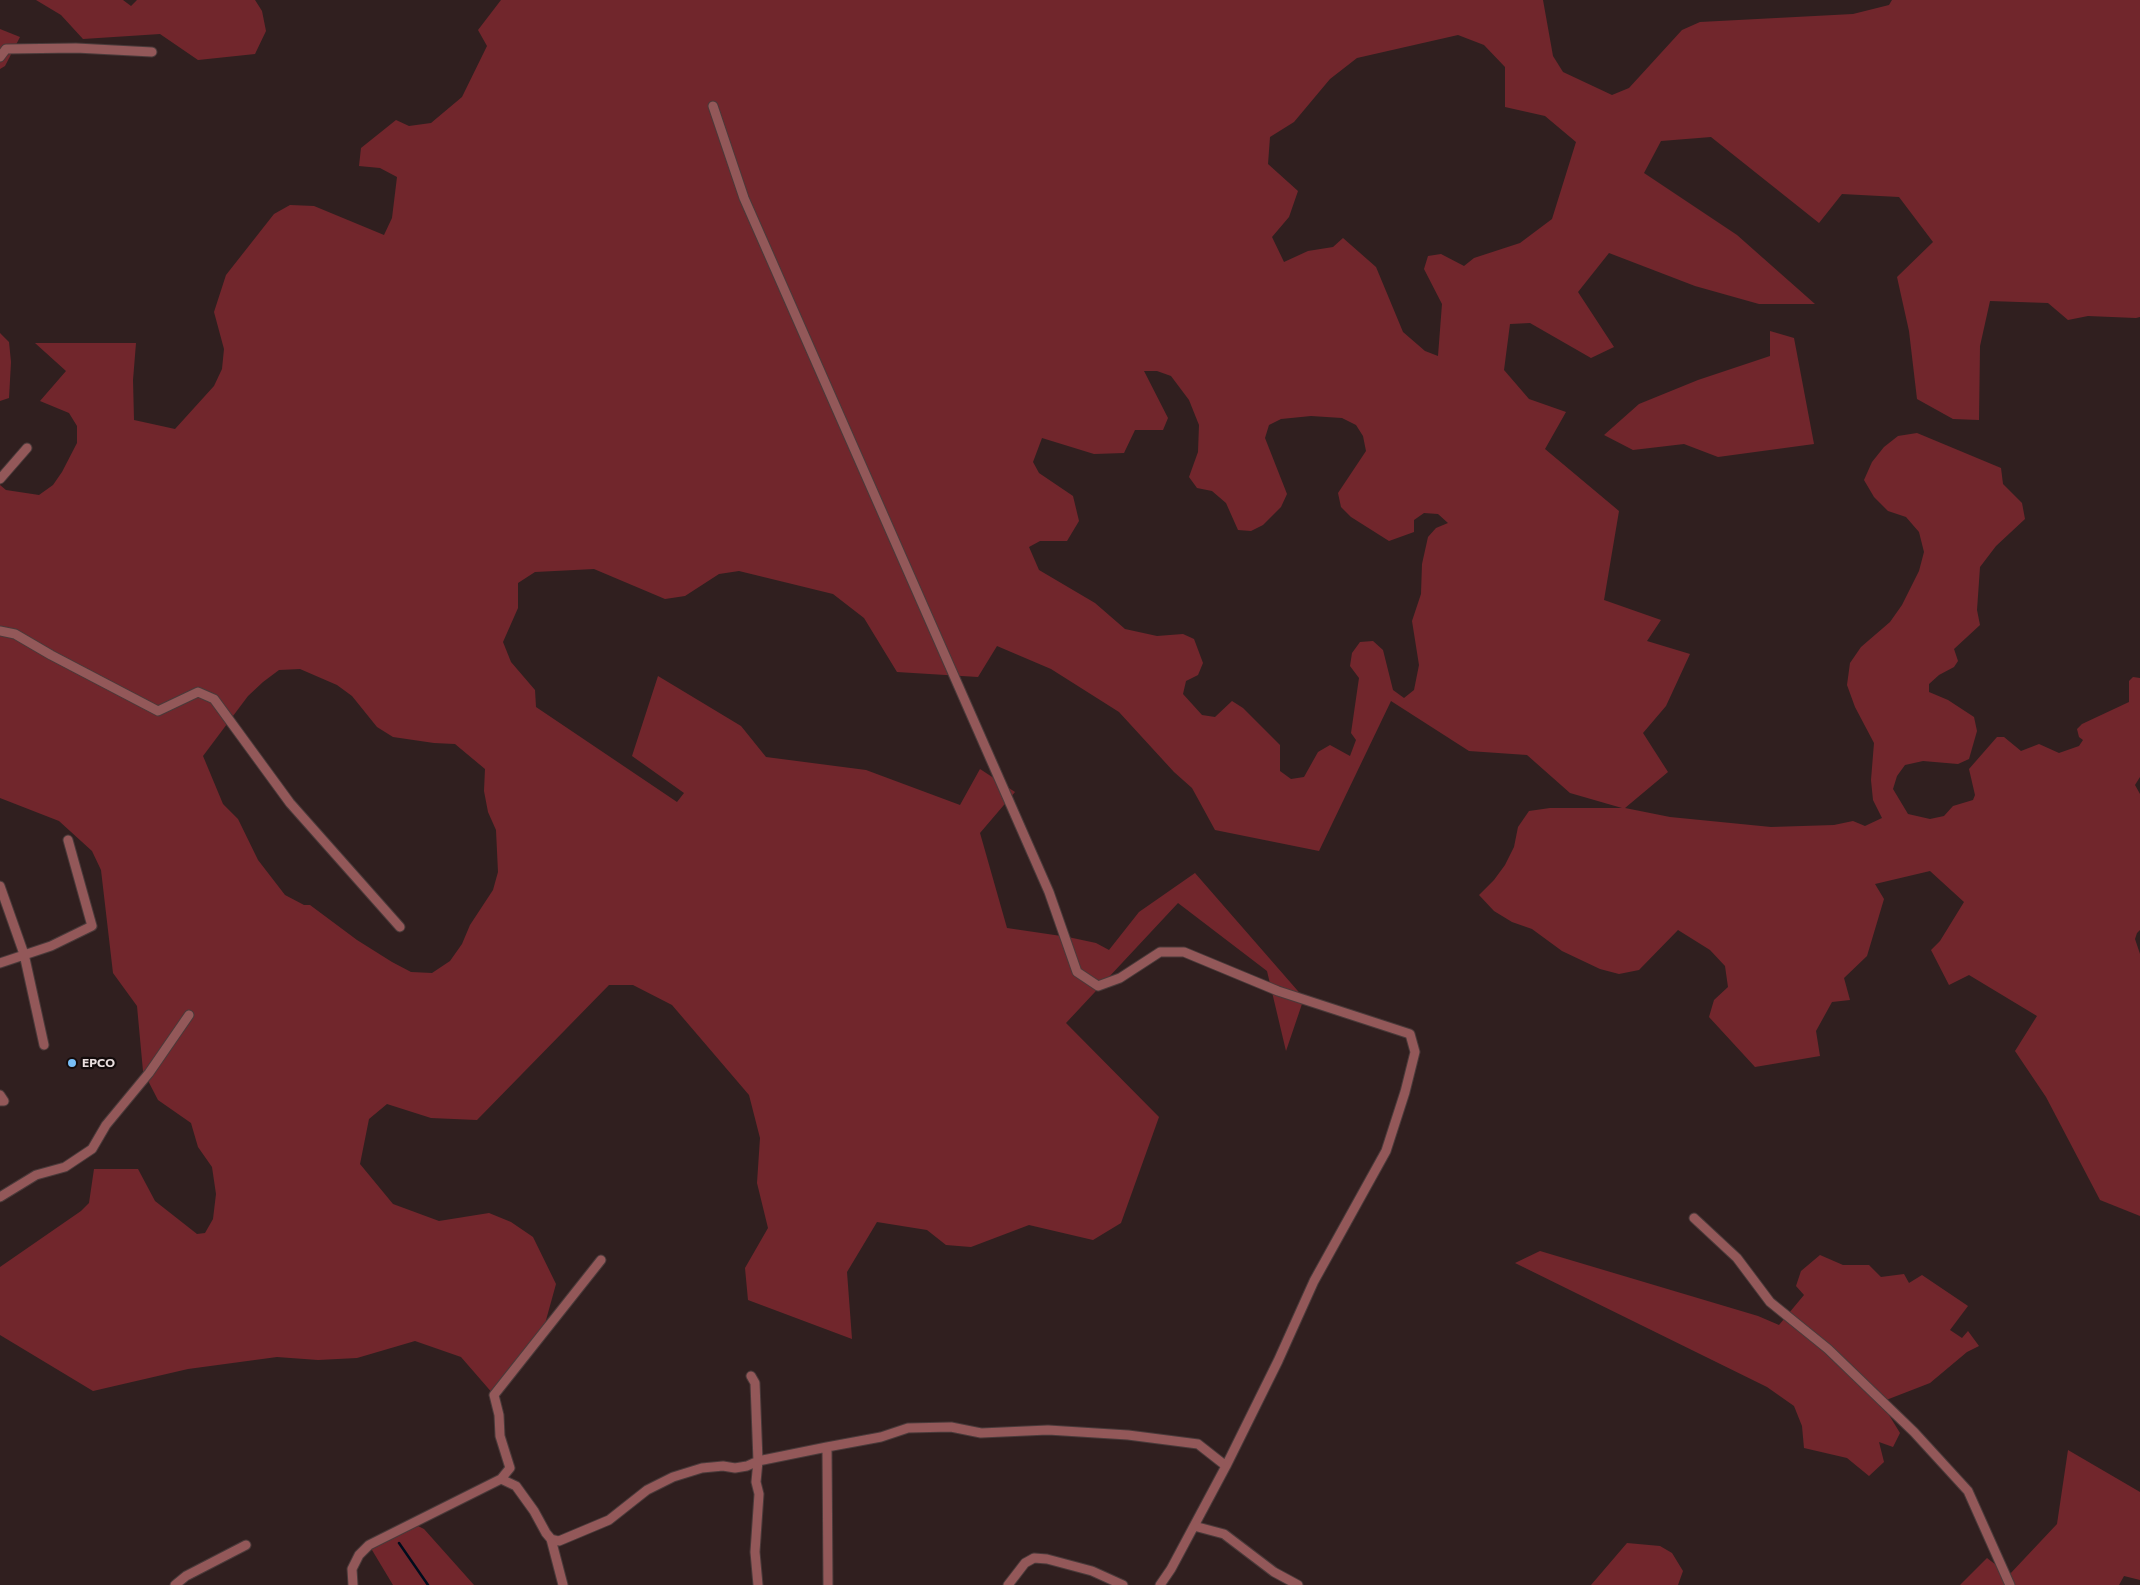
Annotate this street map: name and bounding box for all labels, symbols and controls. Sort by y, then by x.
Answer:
place label: EPCO [82,1056,115,1070]
marker: EPCO [66,1057,78,1069]

